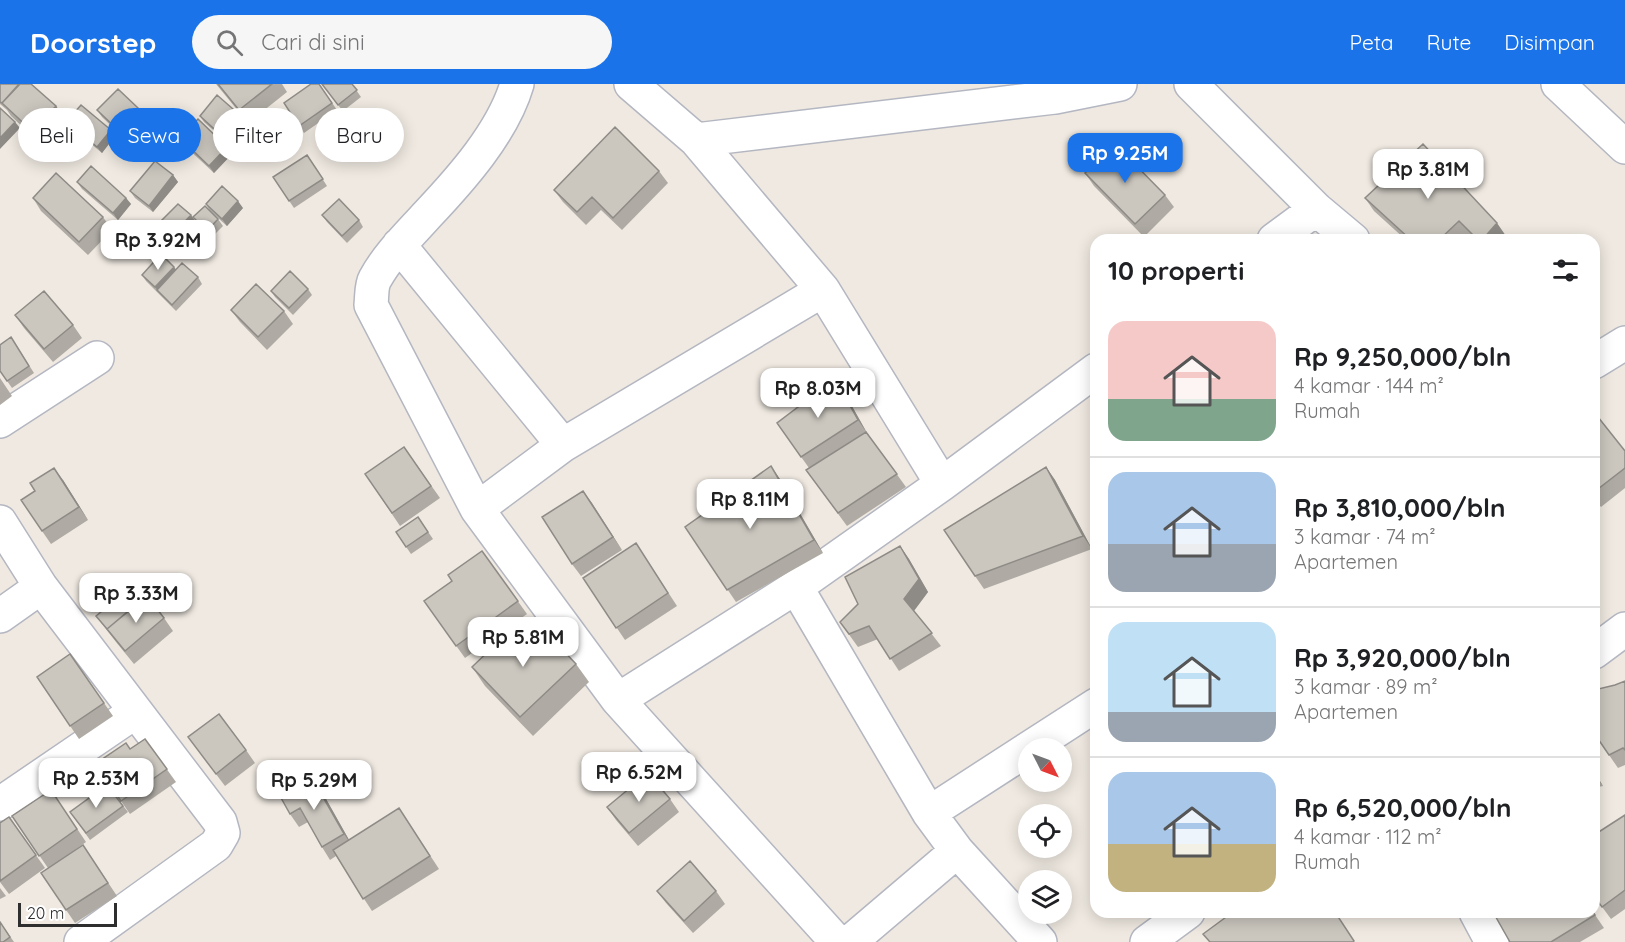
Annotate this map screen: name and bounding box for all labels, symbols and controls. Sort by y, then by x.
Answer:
search box [192,15,612,69]
text: Doorstep [30,25,156,60]
icon: search [213,26,246,59]
text: Cari di sini [261,28,365,56]
text: Peta [1350,29,1394,55]
text: Rute [1427,29,1471,55]
text: Disimpan [1504,29,1595,55]
chip: Beli [18,108,95,162]
chip: Sewa [107,108,201,162]
chip: Filter [213,108,303,162]
chip: Baru [315,108,404,162]
pin: Rp 9.25M [1063,133,1187,184]
text: Rp 9.25M [1082,140,1168,165]
pin: Rp 3.81M [1366,149,1490,200]
text: Rp 3.81M [1387,156,1469,181]
pin: Rp 3.92M [96,220,220,271]
text: Rp 3.92M [115,227,201,252]
text: 10 properti [1108,254,1244,287]
icon: filters [1549,254,1582,287]
text: Rp 9,250,000/bln [1294,340,1511,373]
icon: home [1156,345,1228,417]
pin: Rp 8.03M [756,368,880,419]
text: 4 kamar · 144 m² [1294,373,1444,398]
text: Rp 8.03M [774,375,862,400]
text: Rumah [1294,398,1360,423]
pin: Rp 8.11M [688,479,812,530]
text: Rp 8.11M [711,486,789,511]
text: Rp 3,810,000/bln [1294,491,1506,524]
icon: home [1156,496,1228,568]
text: 3 kamar · 74 m² [1294,524,1436,549]
text: Apartemen [1294,549,1398,574]
pin: Rp 3.33M [74,573,198,624]
text: Rp 3.33M [93,580,179,605]
pin: Rp 5.81M [461,617,585,668]
text: Rp 5.81M [482,624,564,649]
text: Rp 3,920,000/bln [1294,641,1511,674]
icon: home [1156,646,1228,718]
text: 3 kamar · 89 m² [1294,674,1438,699]
text: Apartemen [1294,699,1398,724]
north arrow [1018,738,1072,792]
map controls [1018,738,1072,924]
pin: Rp 6.52M [577,752,701,803]
pin: Rp 2.53M [34,758,158,809]
text: Rp 6.52M [595,759,683,784]
pin: Rp 5.29M [252,760,376,811]
text: Rp 2.53M [53,765,139,790]
text: Rp 5.29M [271,767,357,792]
text: Rp 6,520,000/bln [1294,791,1511,824]
icon: home [1156,796,1228,868]
button: locate [1018,804,1072,858]
text: 4 kamar · 112 m² [1294,824,1442,849]
text: Rumah [1294,849,1360,874]
button: layers [1018,870,1072,924]
scale bar [18,900,117,928]
text: 20 m [27,903,64,923]

